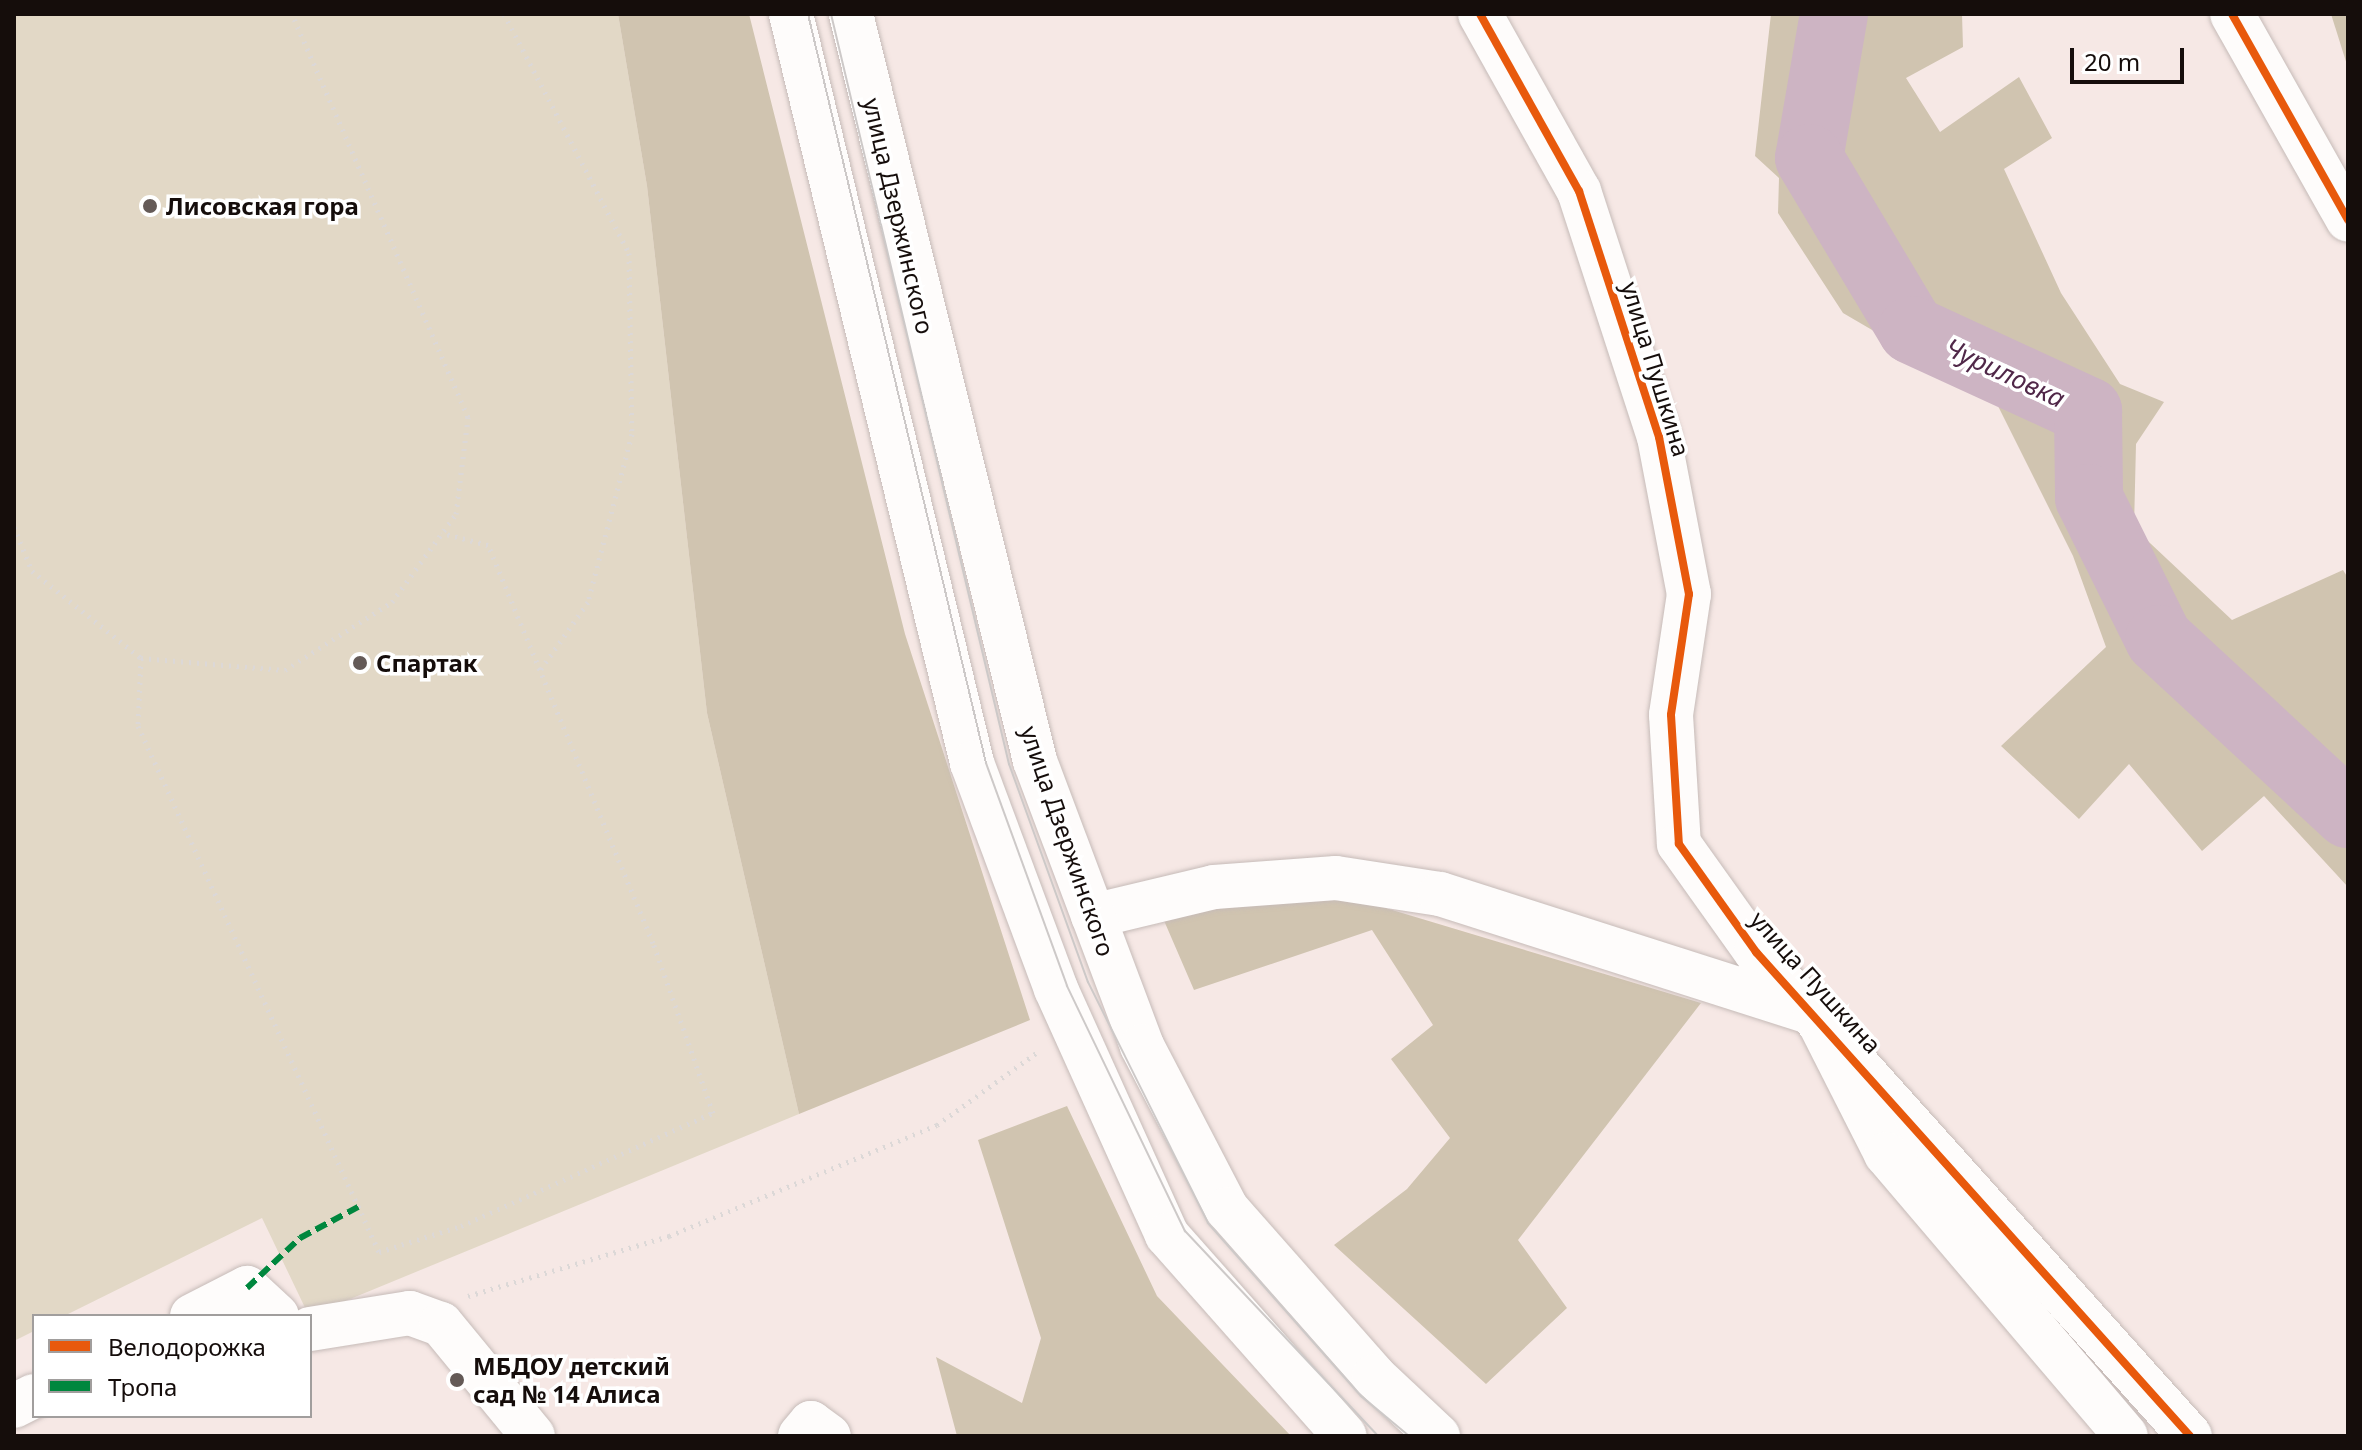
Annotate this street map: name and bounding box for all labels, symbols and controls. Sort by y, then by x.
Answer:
scale bar [2074,32,2188,82]
text: 20 m [2084,45,2140,78]
street label: улица Дзержинского [858,95,940,337]
place label: Лисовская гора [166,192,359,220]
marker: Лисовская гора [141,197,159,215]
street label: улица Пушкина [1616,278,1696,460]
water label: Чуриловка [1940,332,2070,414]
place label: Спартак [376,649,478,677]
marker: Спартак [351,654,369,672]
street label: улица Дзержинского [1015,722,1121,960]
street label: улица Пушкина [1745,905,1887,1059]
legend [32,1314,312,1418]
text: Велодорожка [108,1330,266,1363]
place label: МБДОУ детский сад № 14 Алиса [473,1352,670,1408]
text: Тропа [108,1370,177,1403]
marker: МБДОУ детский сад № 14 Алиса [448,1371,466,1389]

